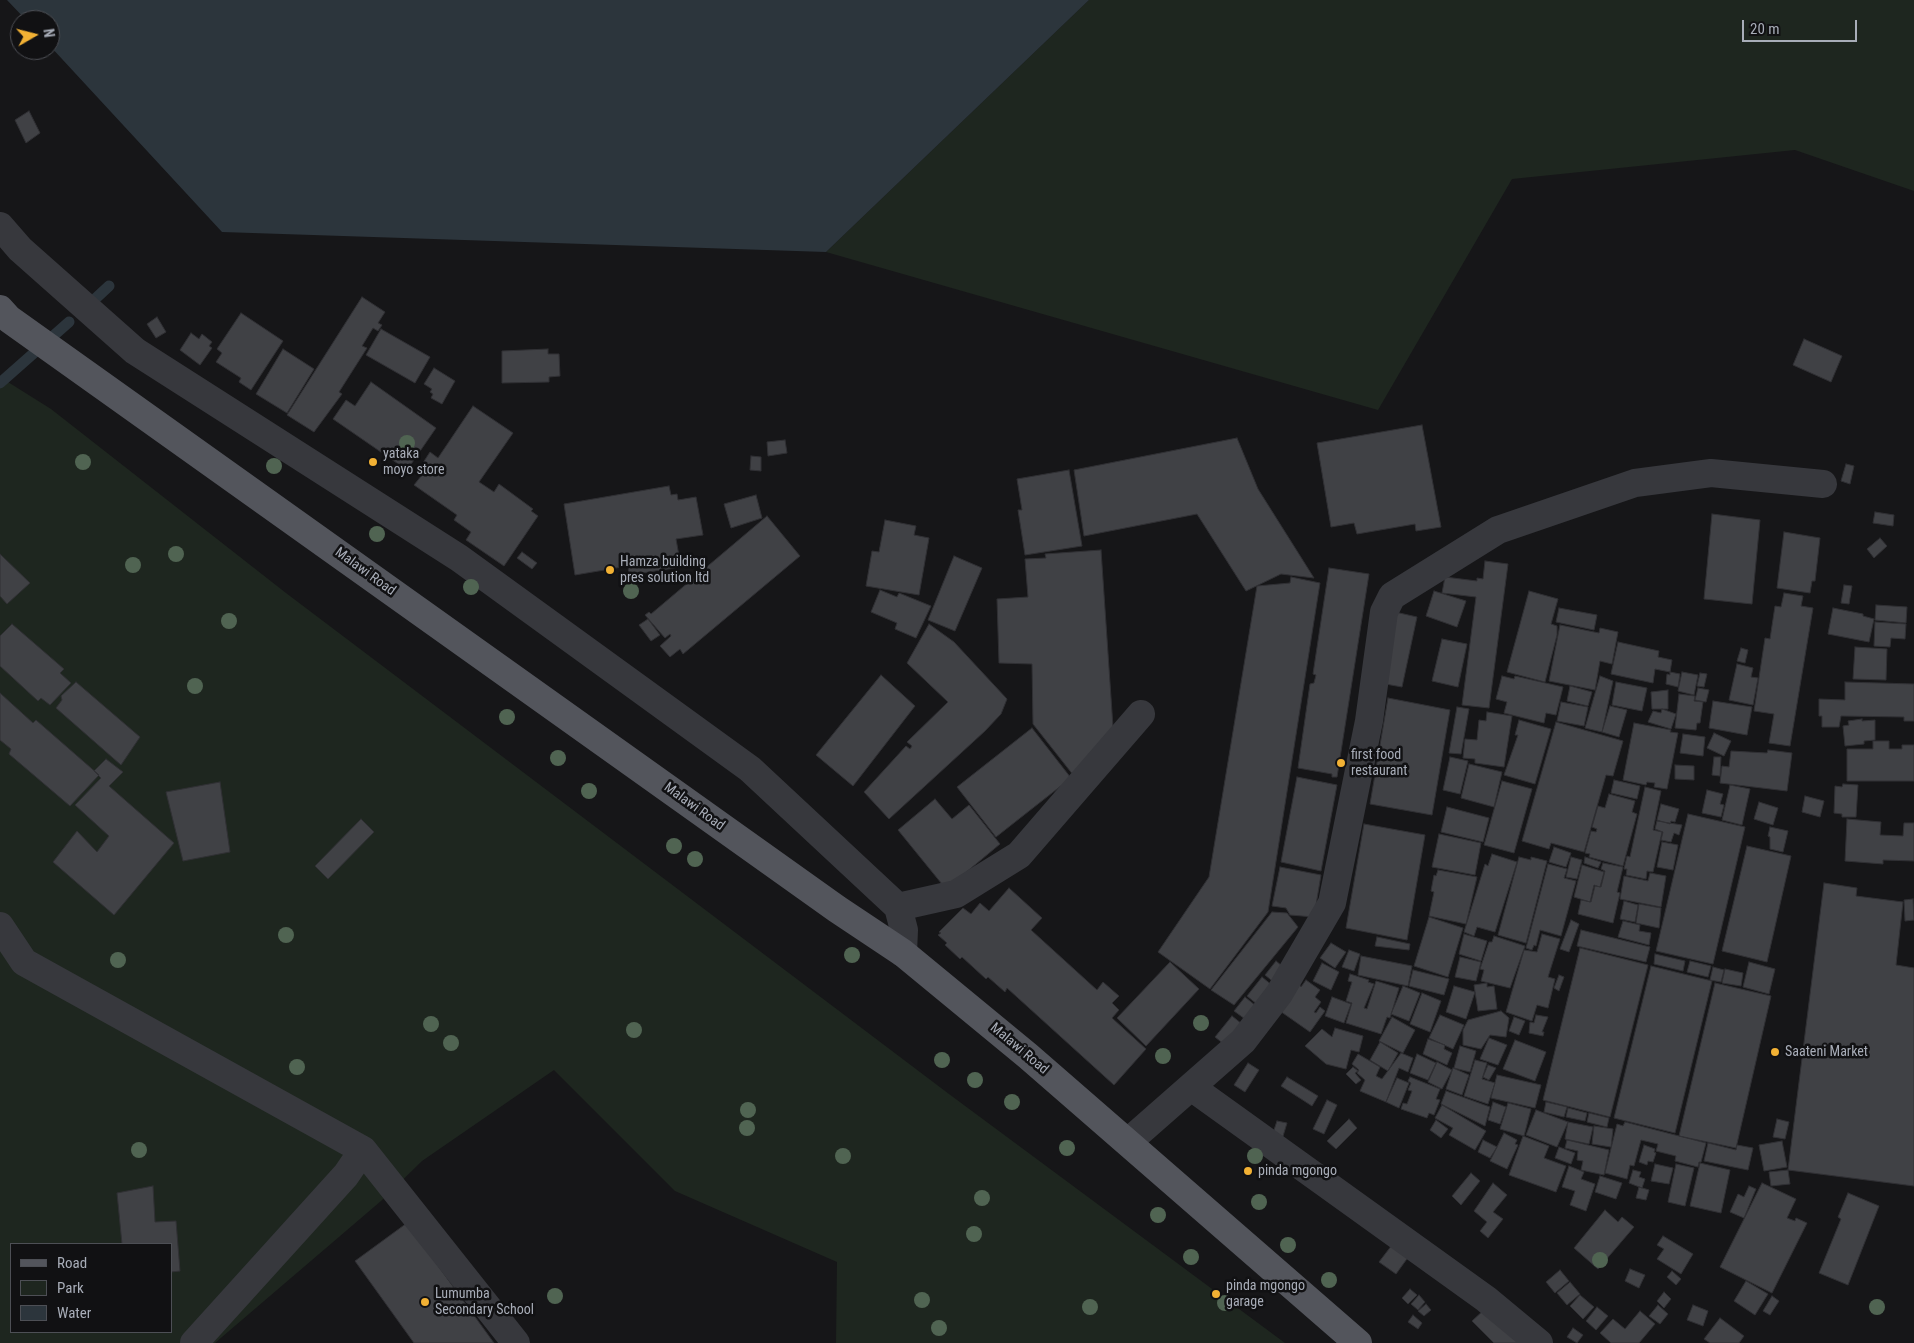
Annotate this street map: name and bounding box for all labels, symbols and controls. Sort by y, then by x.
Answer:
north arrow [10,10,60,60]
scale bar [1744,10,1859,42]
text: 20 m [1750,20,1780,38]
text: N [40,28,57,38]
place label: yataka moyo store [383,446,445,478]
marker: yataka moyo store [367,456,379,468]
street label: Malawi Road [331,544,399,600]
place label: Hamza building pres solution ltd [620,554,709,586]
marker: Hamza building pres solution ltd [604,564,616,576]
place label: first food restaurant [1351,747,1407,780]
marker: first food restaurant [1335,757,1347,769]
street label: Malawi Road [660,779,728,835]
street label: Malawi Road [986,1020,1052,1078]
place label: Saateni Market [1785,1044,1868,1060]
marker: Saateni Market [1769,1046,1781,1058]
place label: pinda mgongo [1258,1163,1337,1179]
marker: pinda mgongo [1242,1165,1254,1177]
legend [10,1243,172,1333]
text: Road [57,1254,87,1272]
place label: pinda mgongo garage [1226,1278,1305,1310]
text: Park [57,1279,84,1297]
place label: Lumumba Secondary School [435,1286,534,1318]
marker: pinda mgongo garage [1210,1288,1222,1300]
marker: Lumumba Secondary School [419,1296,431,1308]
text: Water [57,1304,91,1322]

